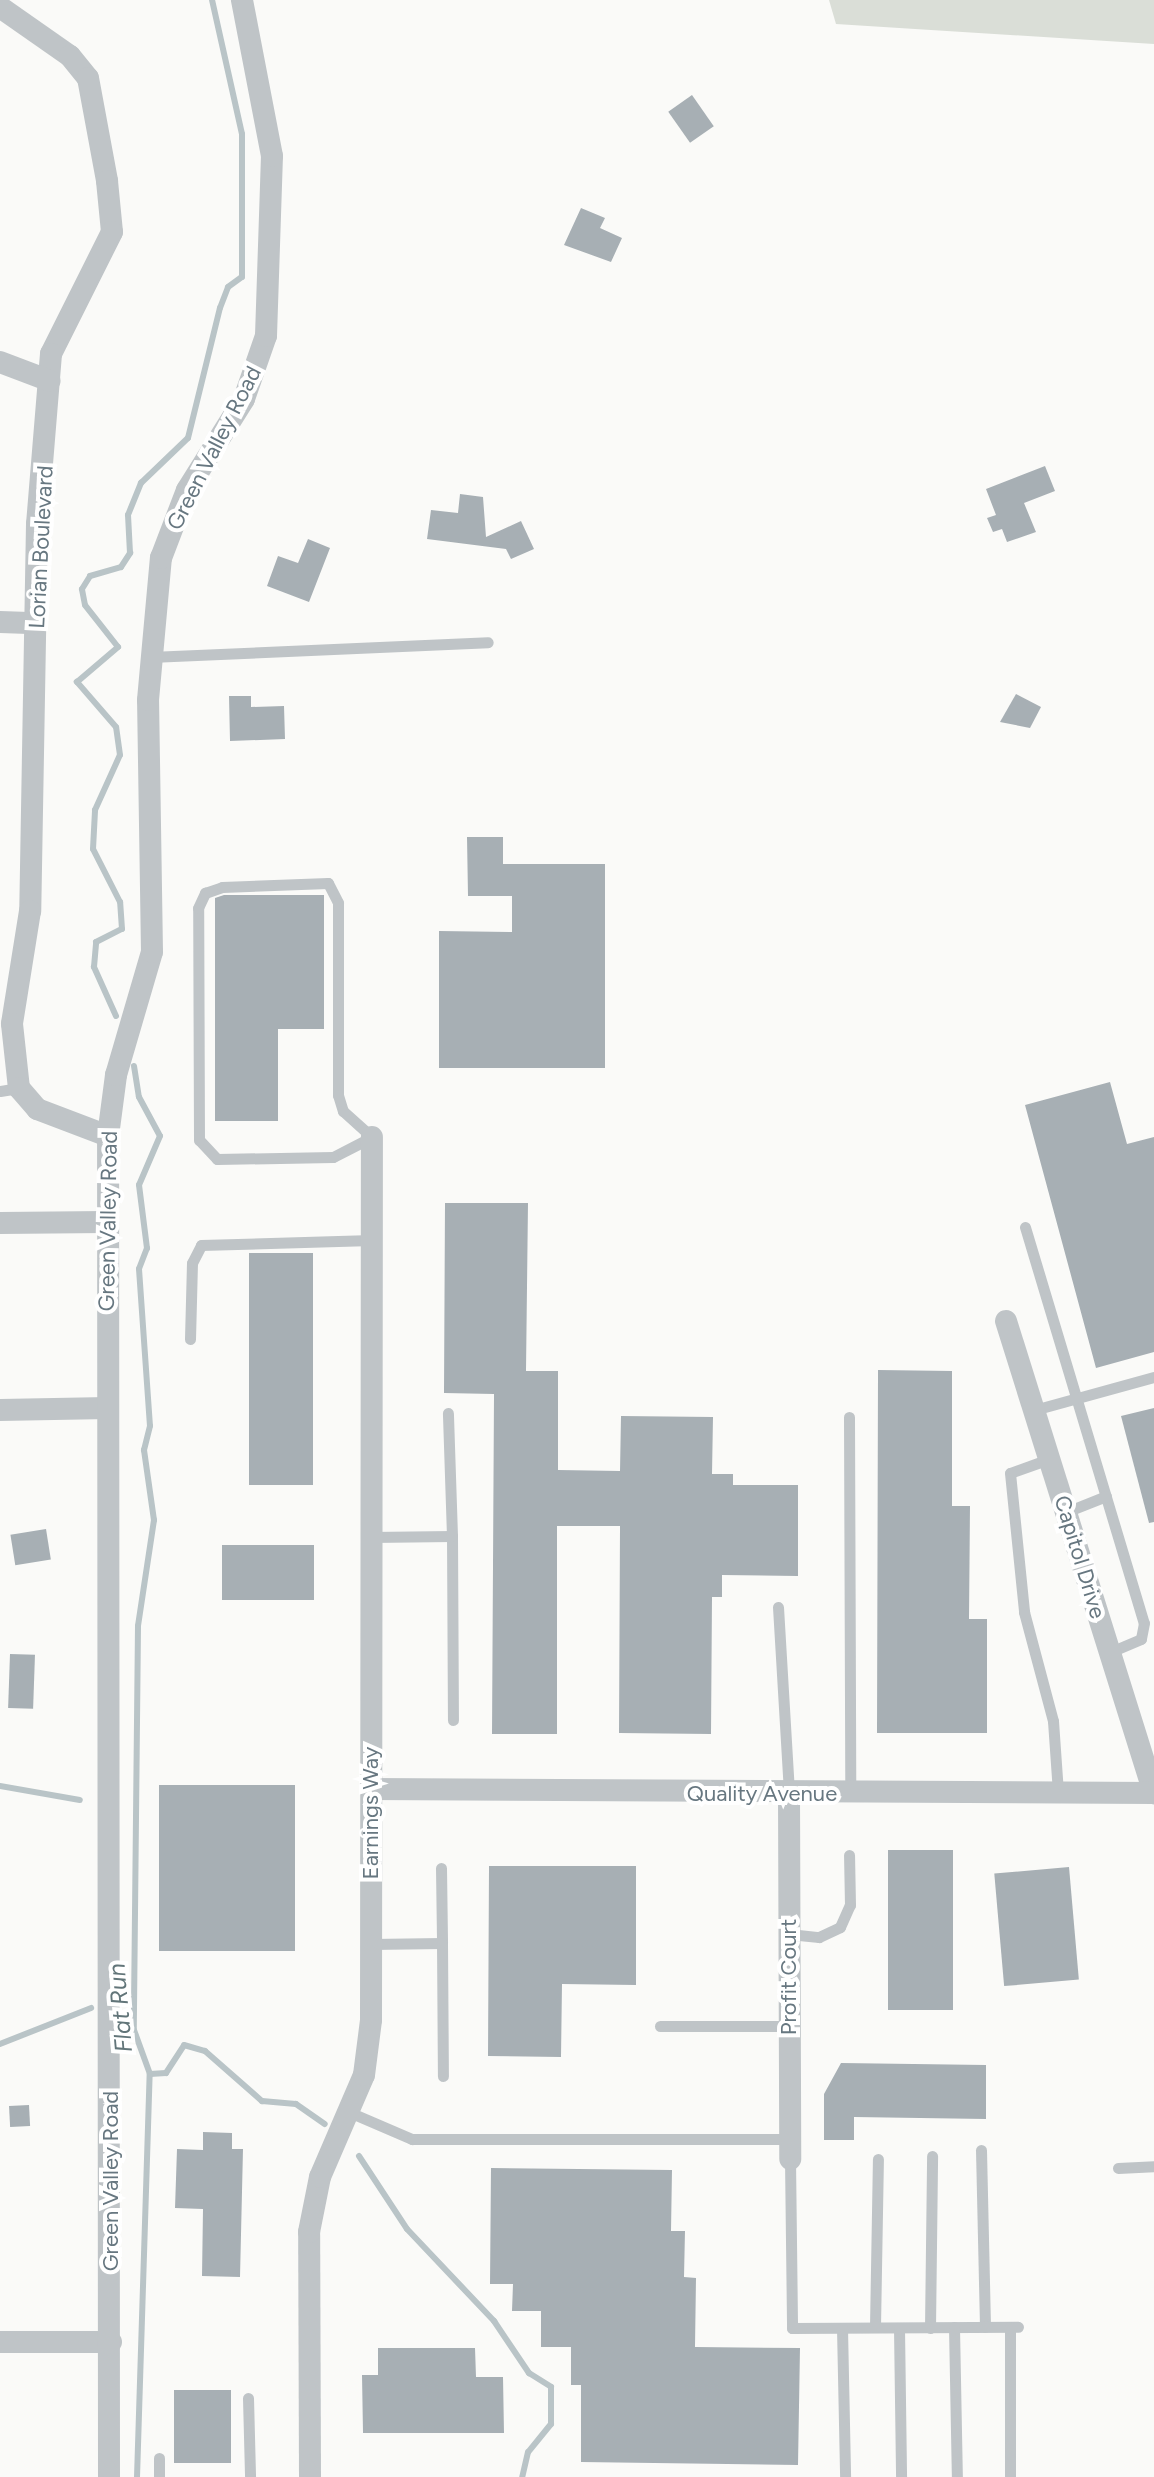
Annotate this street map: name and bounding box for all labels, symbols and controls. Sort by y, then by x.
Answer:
street label: Green Valley Road [161,362,267,534]
street label: Lorian Boulevard [24,465,58,629]
street label: Green Valley Road [93,1131,123,1311]
street label: Capitol Drive [1049,1492,1111,1622]
street label: Earnings Way [358,1747,384,1879]
street label: Quality Avenue [687,1781,837,1807]
street label: Profit Court [776,1919,802,2035]
water label: Flat Run [102,1962,138,2054]
street label: Green Valley Road [98,2091,124,2271]

